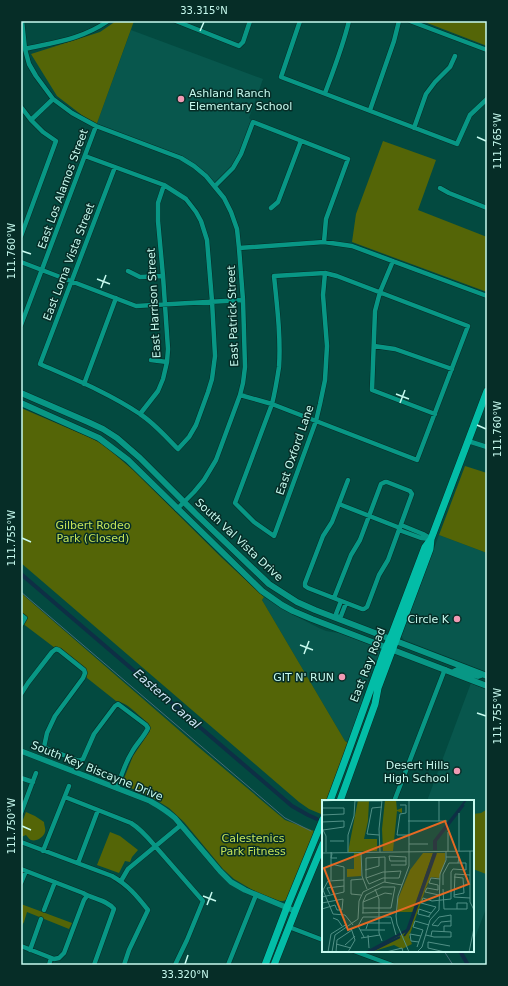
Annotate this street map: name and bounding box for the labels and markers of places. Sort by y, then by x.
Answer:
place label: Ashland Ranch Elementary School [189,87,292,113]
marker: Ashland Ranch Elementary School [176,94,186,104]
place label: Circle K [407,613,450,626]
marker: Circle K [452,614,462,624]
place label: GIT N' RUN [273,671,334,684]
marker: GIT N' RUN [337,672,347,682]
place label: Desert Hills High School [384,759,449,785]
marker: Desert Hills High School [452,766,462,776]

